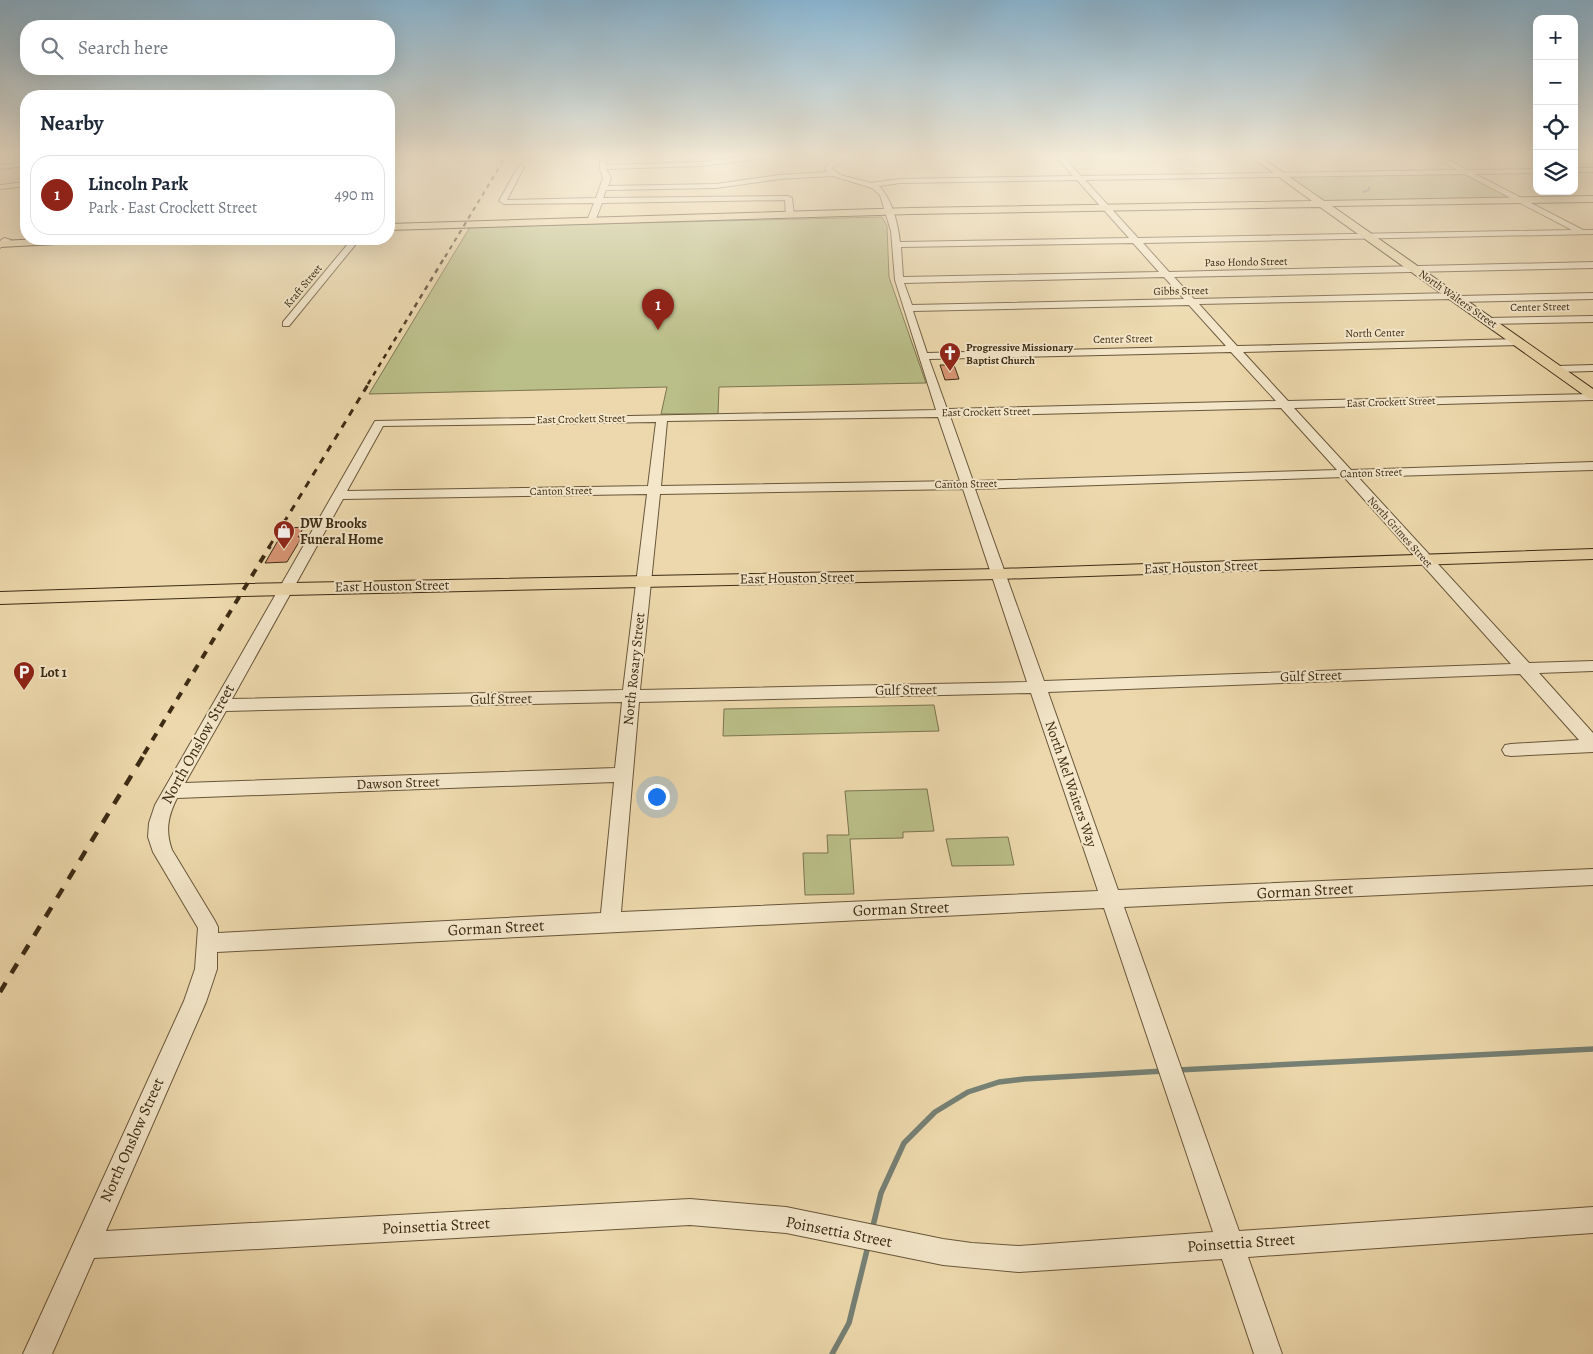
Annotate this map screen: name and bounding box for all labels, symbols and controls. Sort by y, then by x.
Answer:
map controls [1533,15,1578,195]
button: + [1533,15,1578,60]
search box [20,20,395,75]
icon: search [38,34,66,62]
text: Search here [78,35,168,61]
button: − [1533,60,1578,105]
button: locate [1533,105,1578,150]
text: Nearby [40,109,103,137]
button: layers [1533,150,1578,195]
text: Lincoln Park [88,171,188,197]
text: 1 [54,184,60,206]
text: 490 m [334,184,374,206]
text: Park · East Crockett Street [88,197,257,219]
street label: Paso Hondo Street [1204,254,1288,270]
street label: Kraft Street [280,261,326,311]
street label: North Walters Street [1416,266,1501,332]
street label: Gibbs Street [1153,283,1209,299]
pin: 1 [642,289,674,330]
street label: Center Street [1510,299,1570,315]
street label: North Center [1345,325,1405,341]
street label: Center Street [1093,331,1153,347]
place label: Progressive Missionary Baptist Church [966,340,1074,368]
church icon: Progressive Missionary Baptist Church [938,341,962,372]
street label: East Crockett Street [1346,393,1436,411]
street label: East Crockett Street [941,404,1031,420]
street label: East Crockett Street [536,411,626,427]
street label: Canton Street [1340,464,1403,482]
street label: Canton Street [935,476,998,492]
street label: Canton Street [530,483,593,499]
street label: North Grimes Street [1364,493,1436,571]
place label: DW Brooks Funeral Home [300,514,384,549]
shop icon: DW Brooks Funeral Home [272,519,296,550]
street label: East Houston Street [1143,555,1259,578]
street label: East Houston Street [740,567,855,588]
street label: East Houston Street [335,575,450,596]
street label: North Rosary Street [619,611,649,726]
parking icon: Lot 1 [12,660,36,691]
place label: Lot 1 [40,663,67,682]
street label: Gulf Street [1280,665,1343,687]
street label: North Onslow Street [156,680,240,808]
street label: Gulf Street [875,680,937,700]
street label: Gulf Street [470,689,532,709]
street label: North Mel Waiters Way [1040,718,1102,850]
street label: Dawson Street [356,772,440,794]
your location [644,784,670,810]
street label: Gorman Street [1256,877,1354,905]
street label: Gorman Street [852,896,950,922]
street label: Gorman Street [447,914,545,942]
street label: North Onslow Street [95,1074,169,1206]
street label: Poinsettia Street [784,1211,894,1253]
street label: Poinsettia Street [382,1212,490,1240]
street label: Poinsettia Street [1186,1228,1296,1258]

